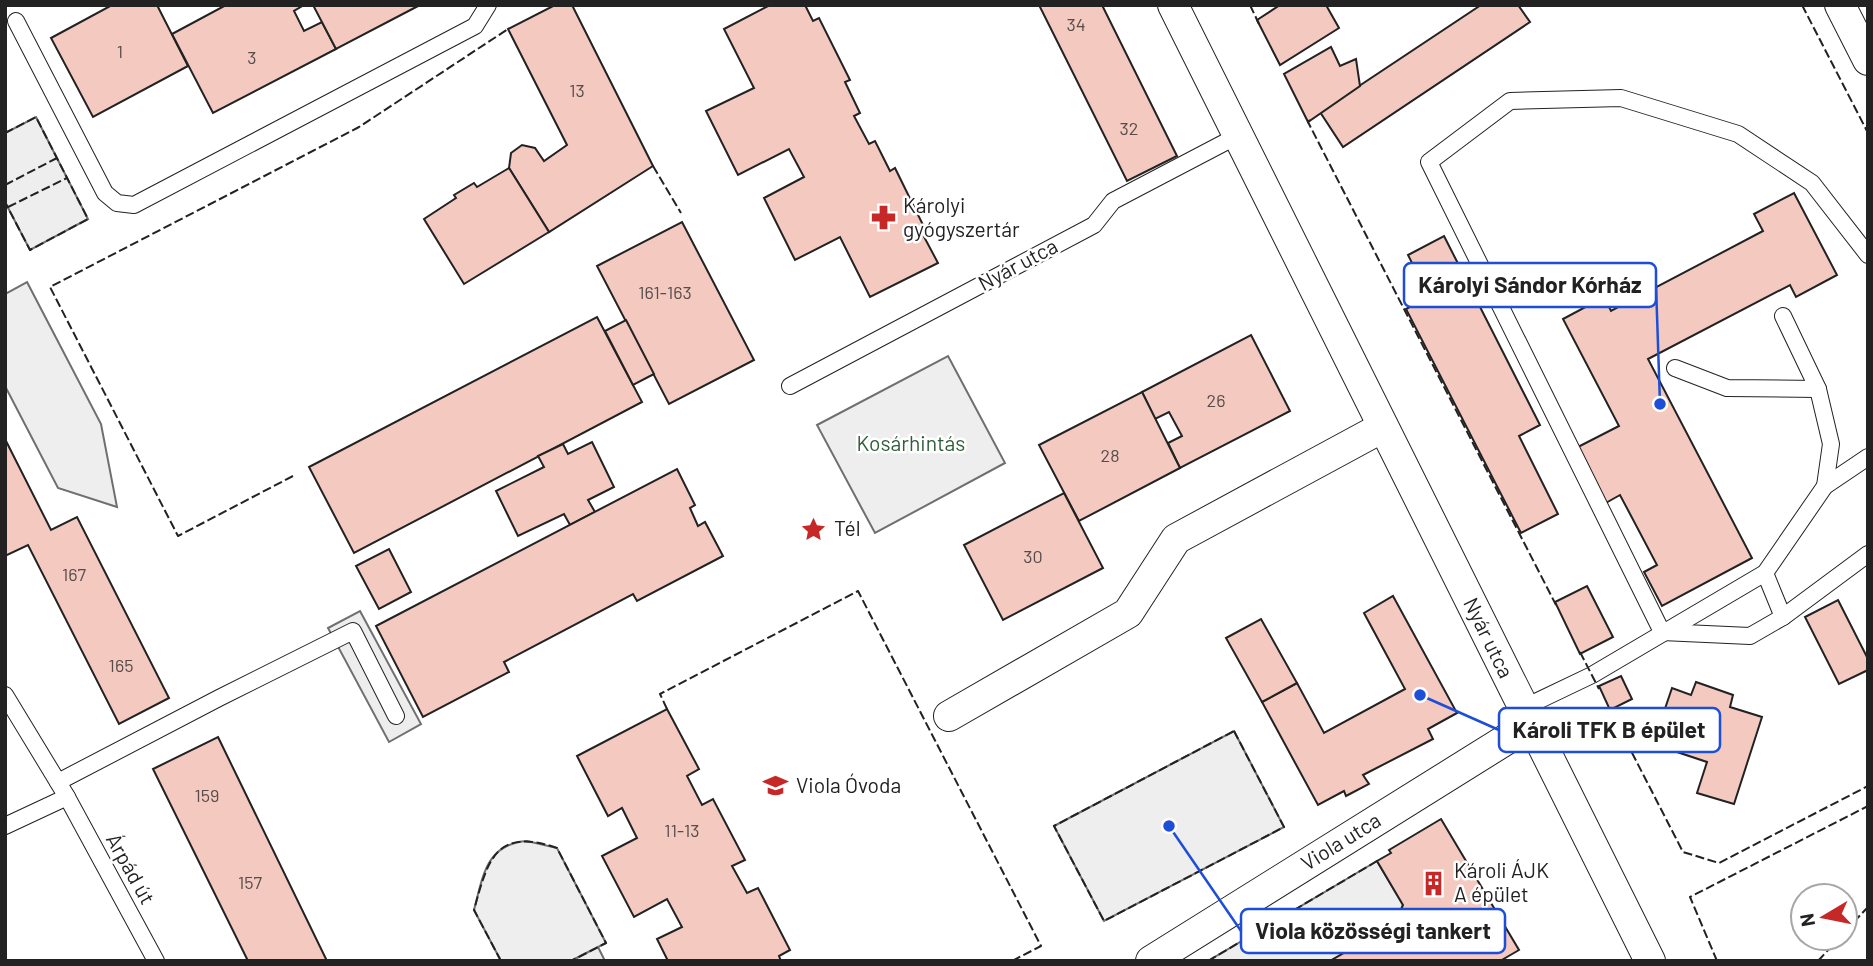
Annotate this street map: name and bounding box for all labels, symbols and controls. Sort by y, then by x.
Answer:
house number: 34 [1066,13,1086,35]
house number: 1 [117,40,123,62]
house number: 3 [247,46,257,68]
house number: 13 [569,79,585,101]
house number: 32 [1120,117,1138,139]
place label: Károlyi gyógyszertár [903,192,1020,241]
pharmacy icon: Károlyi gyógyszertár [869,204,897,232]
street label: Nyár utca [973,232,1061,295]
callout: Károlyi Sándor Kórház [1404,263,1656,307]
text: Károlyi Sándor Kórház [1418,270,1642,298]
house number: 161-163 [638,281,692,303]
house number: 26 [1207,389,1225,411]
park label: Kosárhintás [857,430,965,455]
house number: 28 [1100,444,1120,466]
place icon: Tél [800,515,828,543]
place label: Tél [834,515,861,540]
house number: 30 [1023,545,1043,567]
house number: 167 [62,563,87,585]
street label: Nyár utca [1459,593,1520,682]
house number: 165 [109,654,133,676]
callout: Károli TFK B épület [1499,708,1720,752]
text: Károli TFK B épület [1513,715,1705,743]
school or university icon: Viola Óvoda [762,772,790,800]
place label: Viola Óvoda [796,772,901,797]
house number: 159 [195,784,219,806]
street label: Viola utca [1296,807,1385,875]
house number: 11-13 [664,819,700,841]
street label: Árpád út [102,828,161,908]
place label: Károli ÁJK A épület [1454,857,1549,906]
building icon: Károli ÁJK A épület [1420,869,1448,897]
house number: 157 [238,871,263,893]
north arrow [1789,882,1859,952]
callout: Viola közösségi tankert [1241,909,1505,953]
text: N [1794,912,1819,928]
text: Viola közösségi tankert [1255,916,1491,944]

